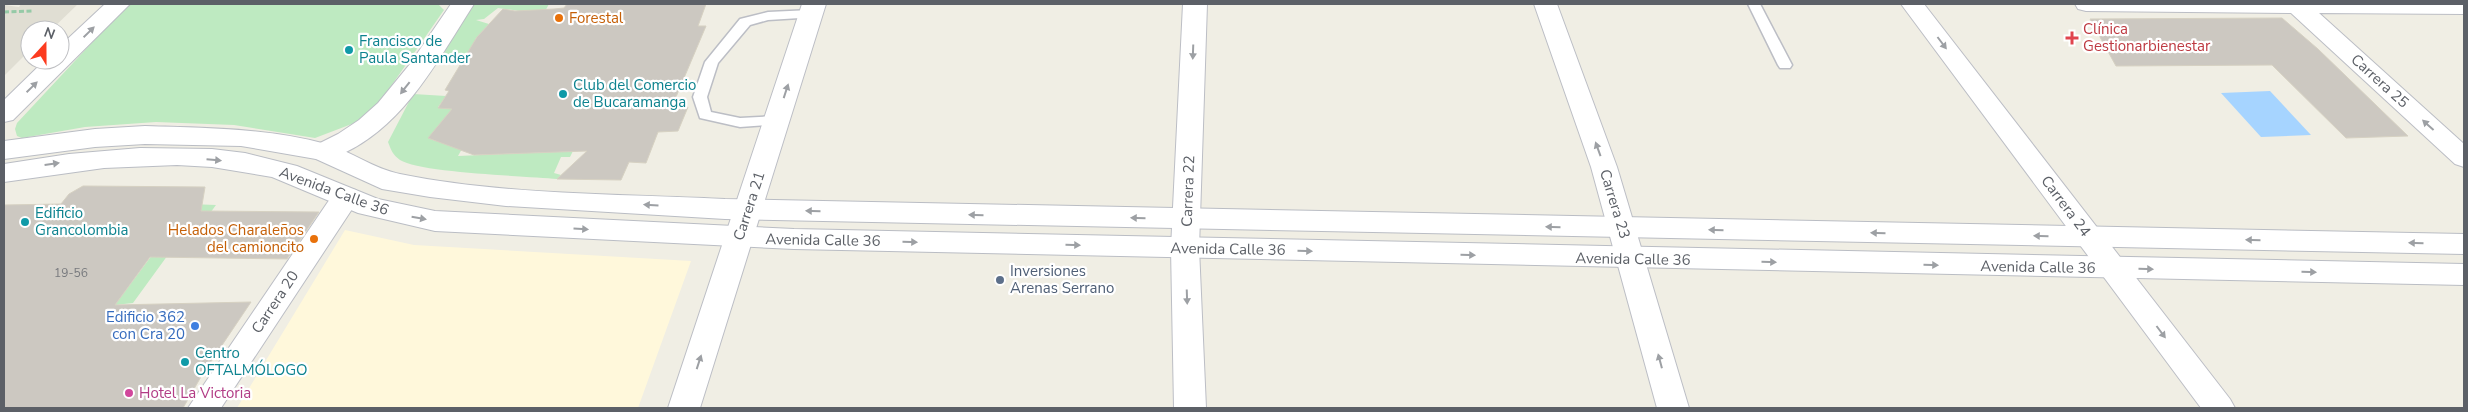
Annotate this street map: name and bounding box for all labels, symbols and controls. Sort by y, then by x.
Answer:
place label: Forestal [569,8,624,28]
marker: Forestal [553,12,565,24]
place label: Clínica Gestionarbienestar [2083,19,2211,56]
north arrow [20,20,70,70]
text: N [41,23,58,44]
one-way arrow [83,26,95,38]
place label: Francisco de Paula Santander [359,31,471,68]
marker: Clínica Gestionarbienestar [2065,31,2079,45]
one-way arrow [1936,36,1947,49]
marker: Francisco de Paula Santander [343,44,355,56]
one-way arrow [1189,45,1197,61]
street label: Carrera 25 [2347,50,2413,112]
place label: Club del Comercio de Bucaramanga [573,75,696,112]
one-way arrow [25,81,37,93]
one-way arrow [400,81,411,94]
one-way arrow [783,84,790,99]
marker: Club del Comercio de Bucaramanga [557,88,569,100]
one-way arrow [2422,120,2435,131]
one-way arrow [1594,141,1602,156]
street label: Carrera 22 [1177,155,1199,227]
one-way arrow [206,156,222,164]
one-way arrow [44,160,60,168]
street label: Avenida Calle 36 [276,162,392,220]
street label: Carrera 23 [1595,167,1635,241]
street label: Carrera 21 [728,169,770,243]
street label: Carrera 24 [2036,171,2096,241]
one-way arrow [642,201,658,209]
place label: Edificio Grancolombia [35,203,129,240]
one-way arrow [805,207,821,215]
one-way arrow [967,211,983,219]
one-way arrow [1130,214,1146,222]
one-way arrow [412,215,428,223]
marker: Edificio Grancolombia [19,216,31,228]
place label: Helados Charaleños del camioncito [168,220,304,257]
one-way arrow [1545,223,1561,231]
one-way arrow [574,226,590,234]
one-way arrow [1708,226,1724,234]
street label: Avenida Calle 36 [765,229,881,251]
one-way arrow [1870,229,1886,237]
one-way arrow [2033,232,2049,240]
marker: Helados Charaleños del camioncito [308,233,320,245]
one-way arrow [2245,236,2261,244]
one-way arrow [903,238,919,246]
street label: Avenida Calle 36 [1170,238,1286,260]
one-way arrow [2407,239,2423,247]
one-way arrow [1065,242,1081,250]
one-way arrow [1298,247,1314,255]
street label: Avenida Calle 36 [1575,248,1691,270]
one-way arrow [1460,251,1476,259]
street label: Avenida Calle 36 [1980,256,2096,278]
one-way arrow [1761,258,1777,266]
place label: Inversiones Arenas Serrano [1010,261,1114,298]
one-way arrow [1923,261,1939,269]
house number: 19-56 [54,265,88,281]
one-way arrow [2138,265,2154,273]
street label: Carrera 20 [247,267,303,337]
one-way arrow [2301,268,2317,276]
marker: Inversiones Arenas Serrano [994,274,1006,286]
one-way arrow [1183,289,1191,305]
place label: Edificio 362 con Cra 20 [106,307,185,344]
marker: Edificio 362 con Cra 20 [189,320,201,332]
one-way arrow [2156,325,2167,338]
place label: Centro OFTALMÓLOGO [195,343,308,380]
one-way arrow [696,354,703,369]
one-way arrow [1656,354,1664,369]
marker: Centro OFTALMÓLOGO [179,356,191,368]
place label: Hotel La Victoria [139,383,251,403]
marker: Hotel La Victoria [123,387,135,399]

